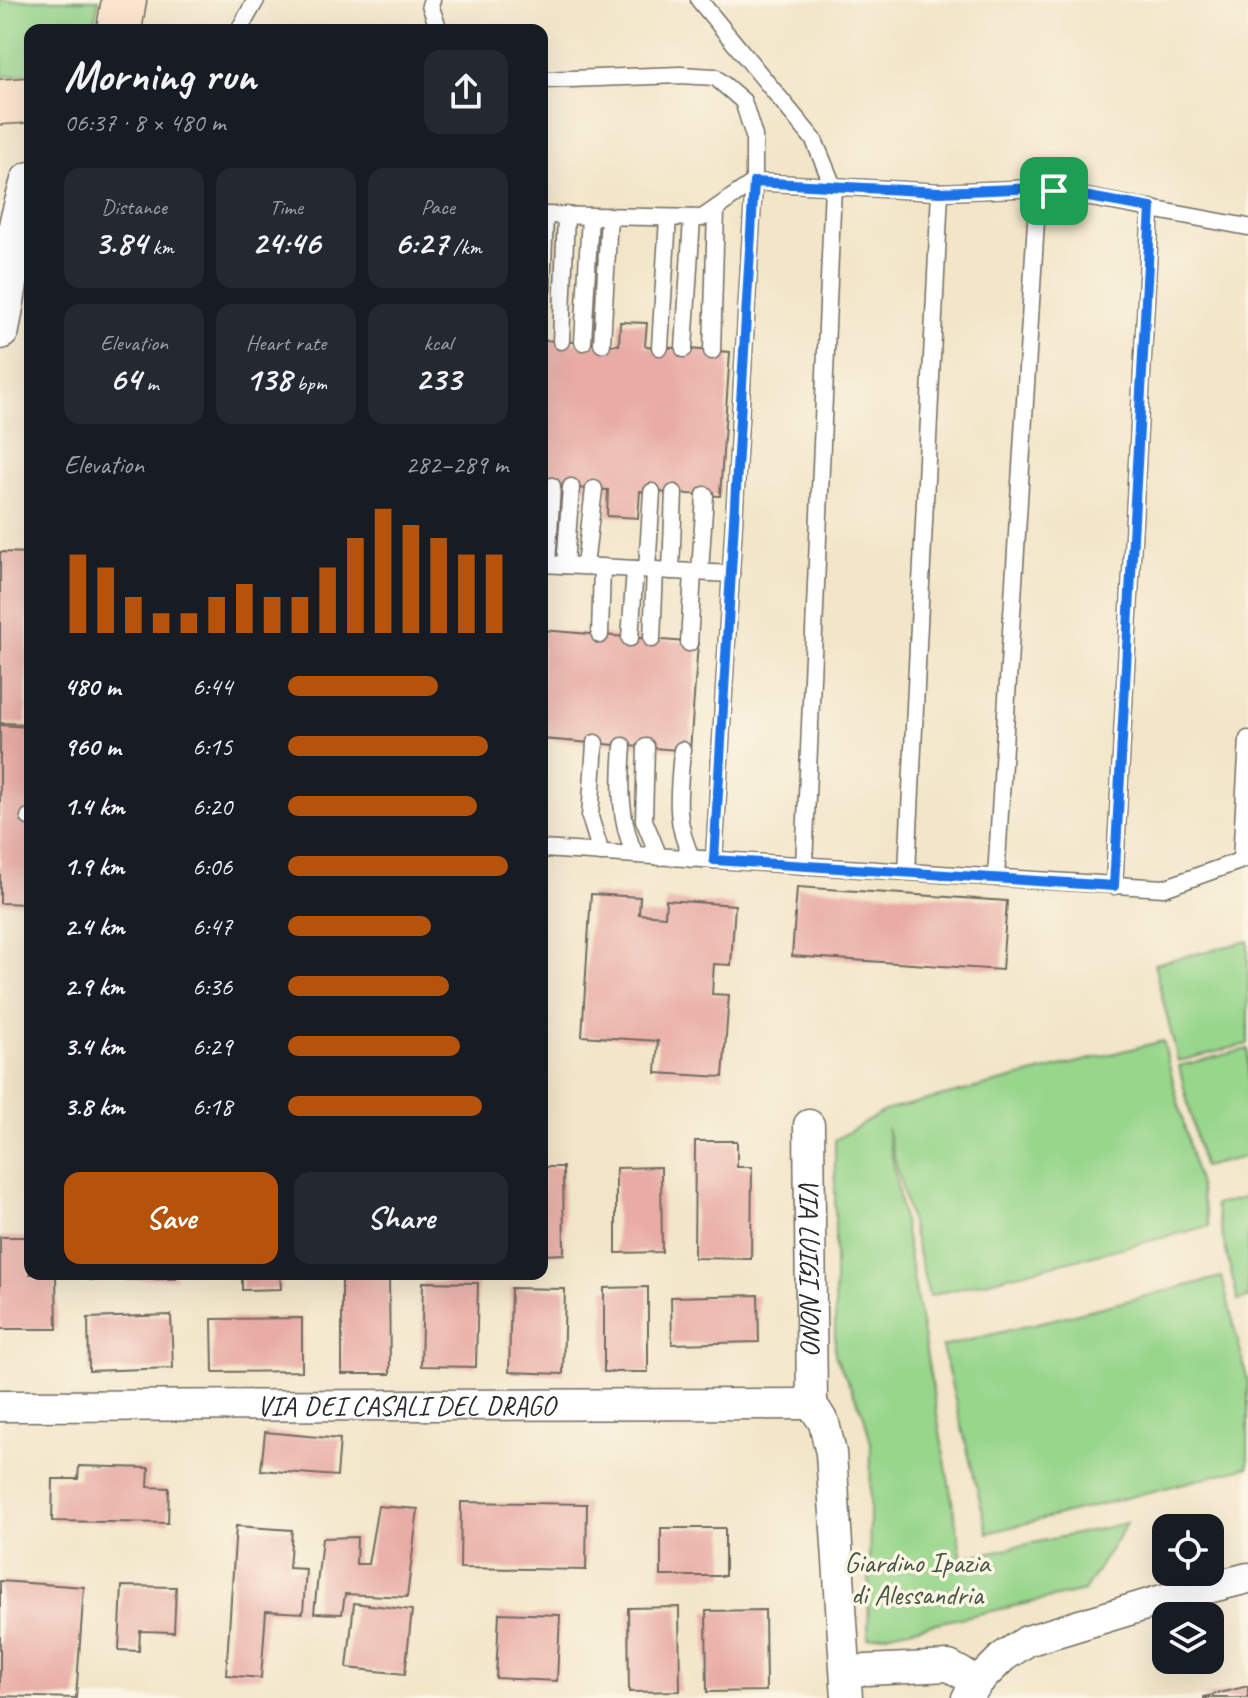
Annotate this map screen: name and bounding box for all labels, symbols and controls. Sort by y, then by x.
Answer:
text: Morning run [64,48,256,103]
button: share [424,50,508,134]
text: 06:37 · 8 × 480 m [64,106,225,139]
pin [1020,157,1088,225]
icon: arrive [1032,169,1076,213]
text: Distance [101,193,167,221]
text: Time [269,193,303,221]
text: Pace [421,193,455,221]
text: 3.84 [94,221,147,264]
text: 24:46 [252,221,320,264]
text: 6:27 [394,221,448,264]
text: km [147,233,174,261]
text: /km [448,233,482,261]
text: Elevation [100,329,168,357]
text: Heart rate [246,329,326,357]
text: kcal [423,329,453,357]
text: 64 [110,357,141,400]
text: 138 [245,357,291,400]
text: 233 [415,357,461,400]
text: m [141,369,158,397]
text: bpm [291,369,327,397]
text: Elevation [64,448,144,481]
text: 282–289 m [405,448,508,481]
text: 480 m [64,670,120,703]
text: 6:44 [192,670,232,703]
text: 960 m [64,730,120,763]
text: 6:15 [192,730,232,763]
text: 1.4 km [64,790,124,823]
text: 6:20 [192,790,232,823]
text: 1.9 km [64,850,124,883]
text: 6:06 [192,850,232,883]
text: 2.4 km [64,910,124,943]
text: 6:47 [192,910,232,943]
text: 2.9 km [64,970,124,1003]
text: 6:36 [192,970,232,1003]
text: 3.4 km [64,1030,124,1063]
text: 6:29 [192,1030,232,1063]
text: 3.8 km [64,1090,124,1123]
text: 6:18 [192,1090,232,1123]
button: Save [64,1172,278,1264]
button: Share [294,1172,508,1264]
street label: VIA LUIGI NONO [792,1178,828,1355]
street label: VIA DEI CASALI DEL DRAGO [257,1388,558,1423]
map controls [1152,1514,1224,1674]
button: locate [1152,1514,1224,1586]
park label: Giardino Ipazia di Alessandria [844,1545,992,1612]
button: layers [1152,1602,1224,1674]

